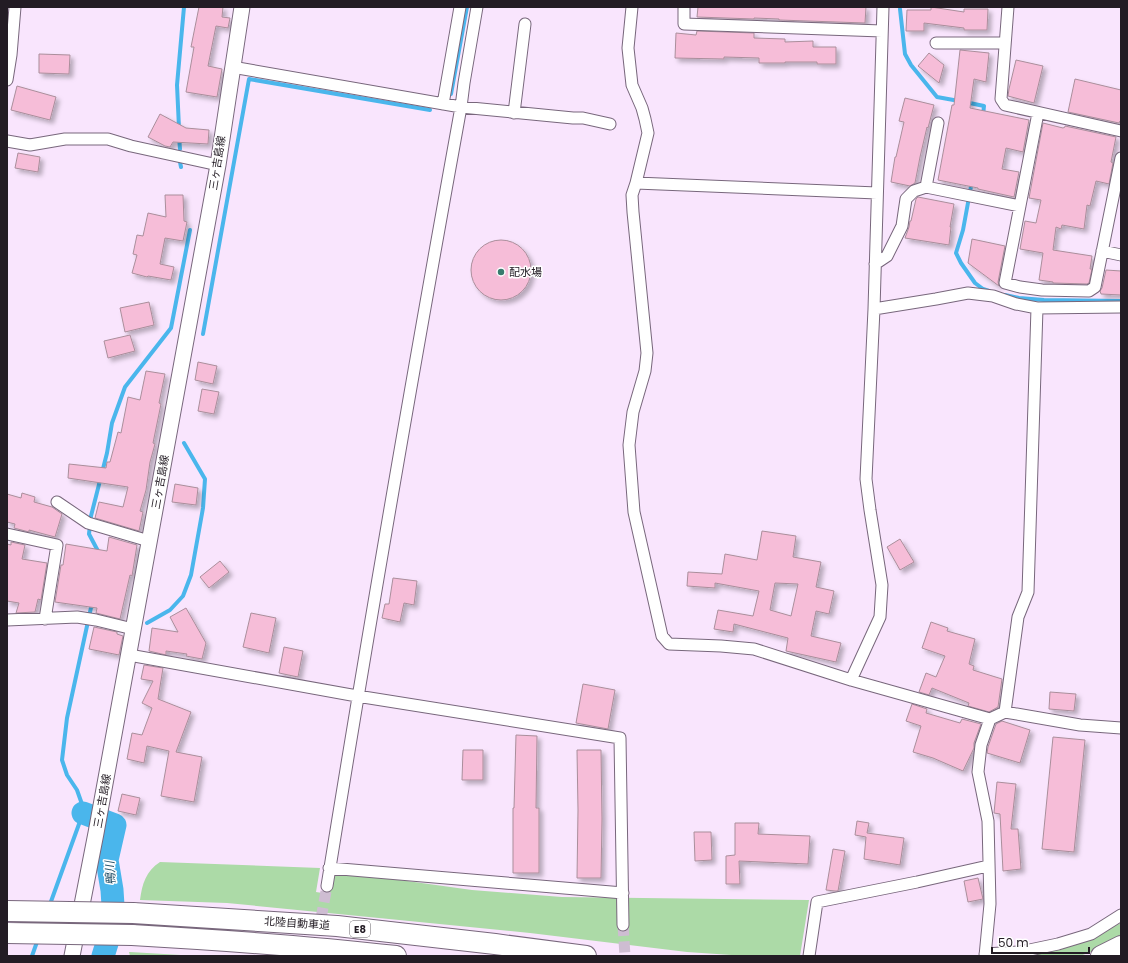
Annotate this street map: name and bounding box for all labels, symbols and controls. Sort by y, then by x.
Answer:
street label: 三ヶ吉島線 [205,135,229,191]
place label: 配水場 [509,264,542,280]
marker: 配水場 [496,267,506,277]
street label: 三ヶ吉島線 [147,454,173,510]
street label: 三ヶ吉島線 [89,773,115,829]
water label: 鴨川 [101,858,119,886]
street label: 北陸自動車道 [264,913,330,933]
road number: E8 [350,921,370,937]
scale bar [992,929,1089,955]
text: 50 m [998,934,1029,951]

